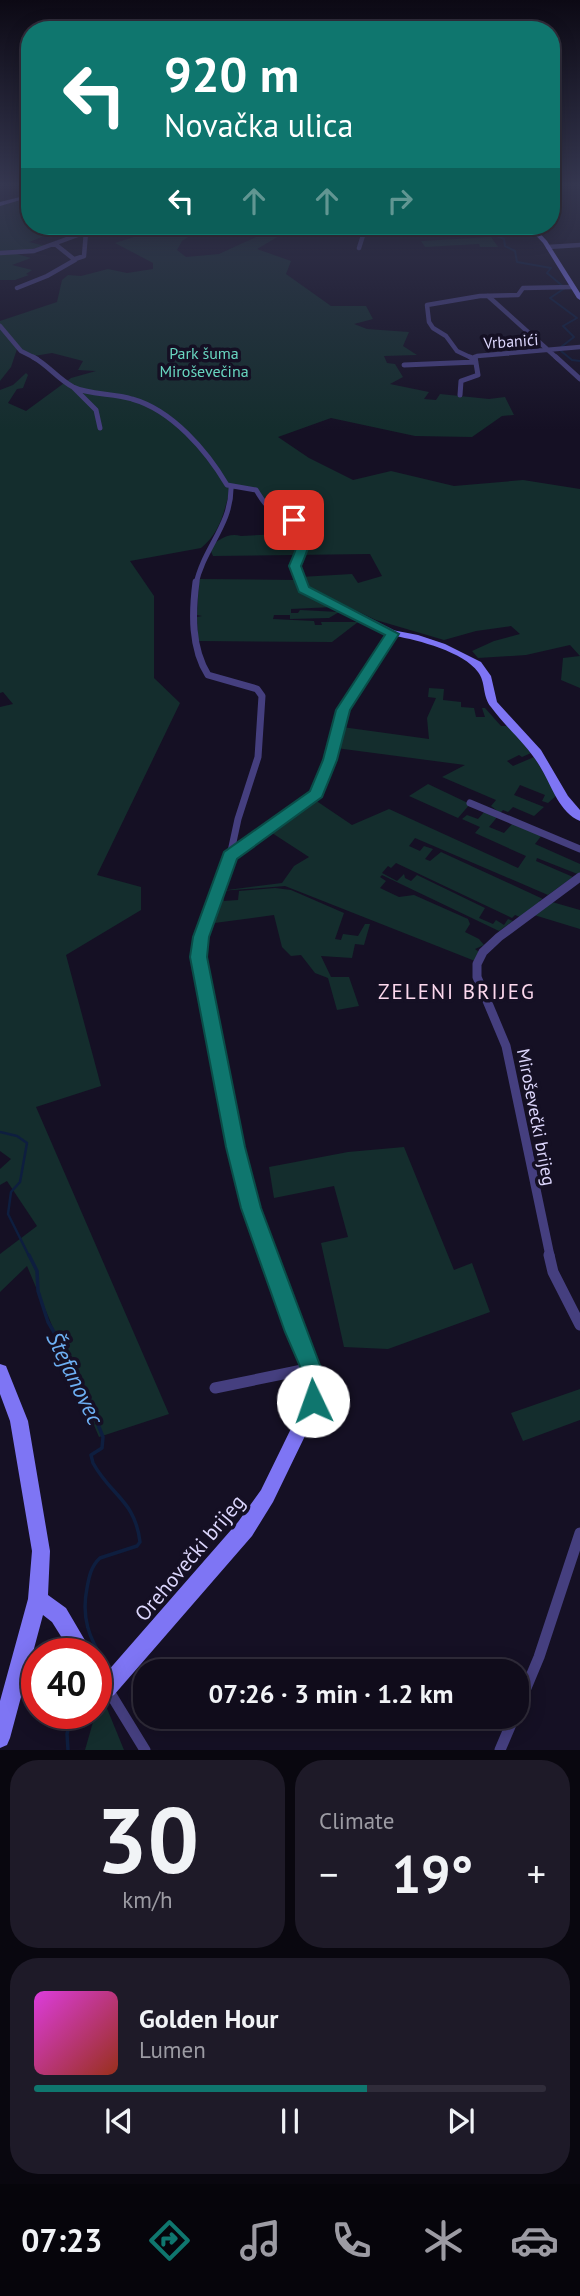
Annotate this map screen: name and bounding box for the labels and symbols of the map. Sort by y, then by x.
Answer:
street label: Vrbanići [482,329,539,353]
park label: Park šuma Miroševečina [159,343,249,381]
pin [264,490,324,550]
district label: ZELENI BRIJEG [378,978,536,1005]
street label: Miroševečki brijeg [512,1046,561,1187]
water label: Štefanovec [40,1326,111,1430]
position arrow [276,1364,350,1438]
street label: Orehovečki brijeg [129,1489,250,1627]
speed limit sign: 40 [21,1638,112,1729]

